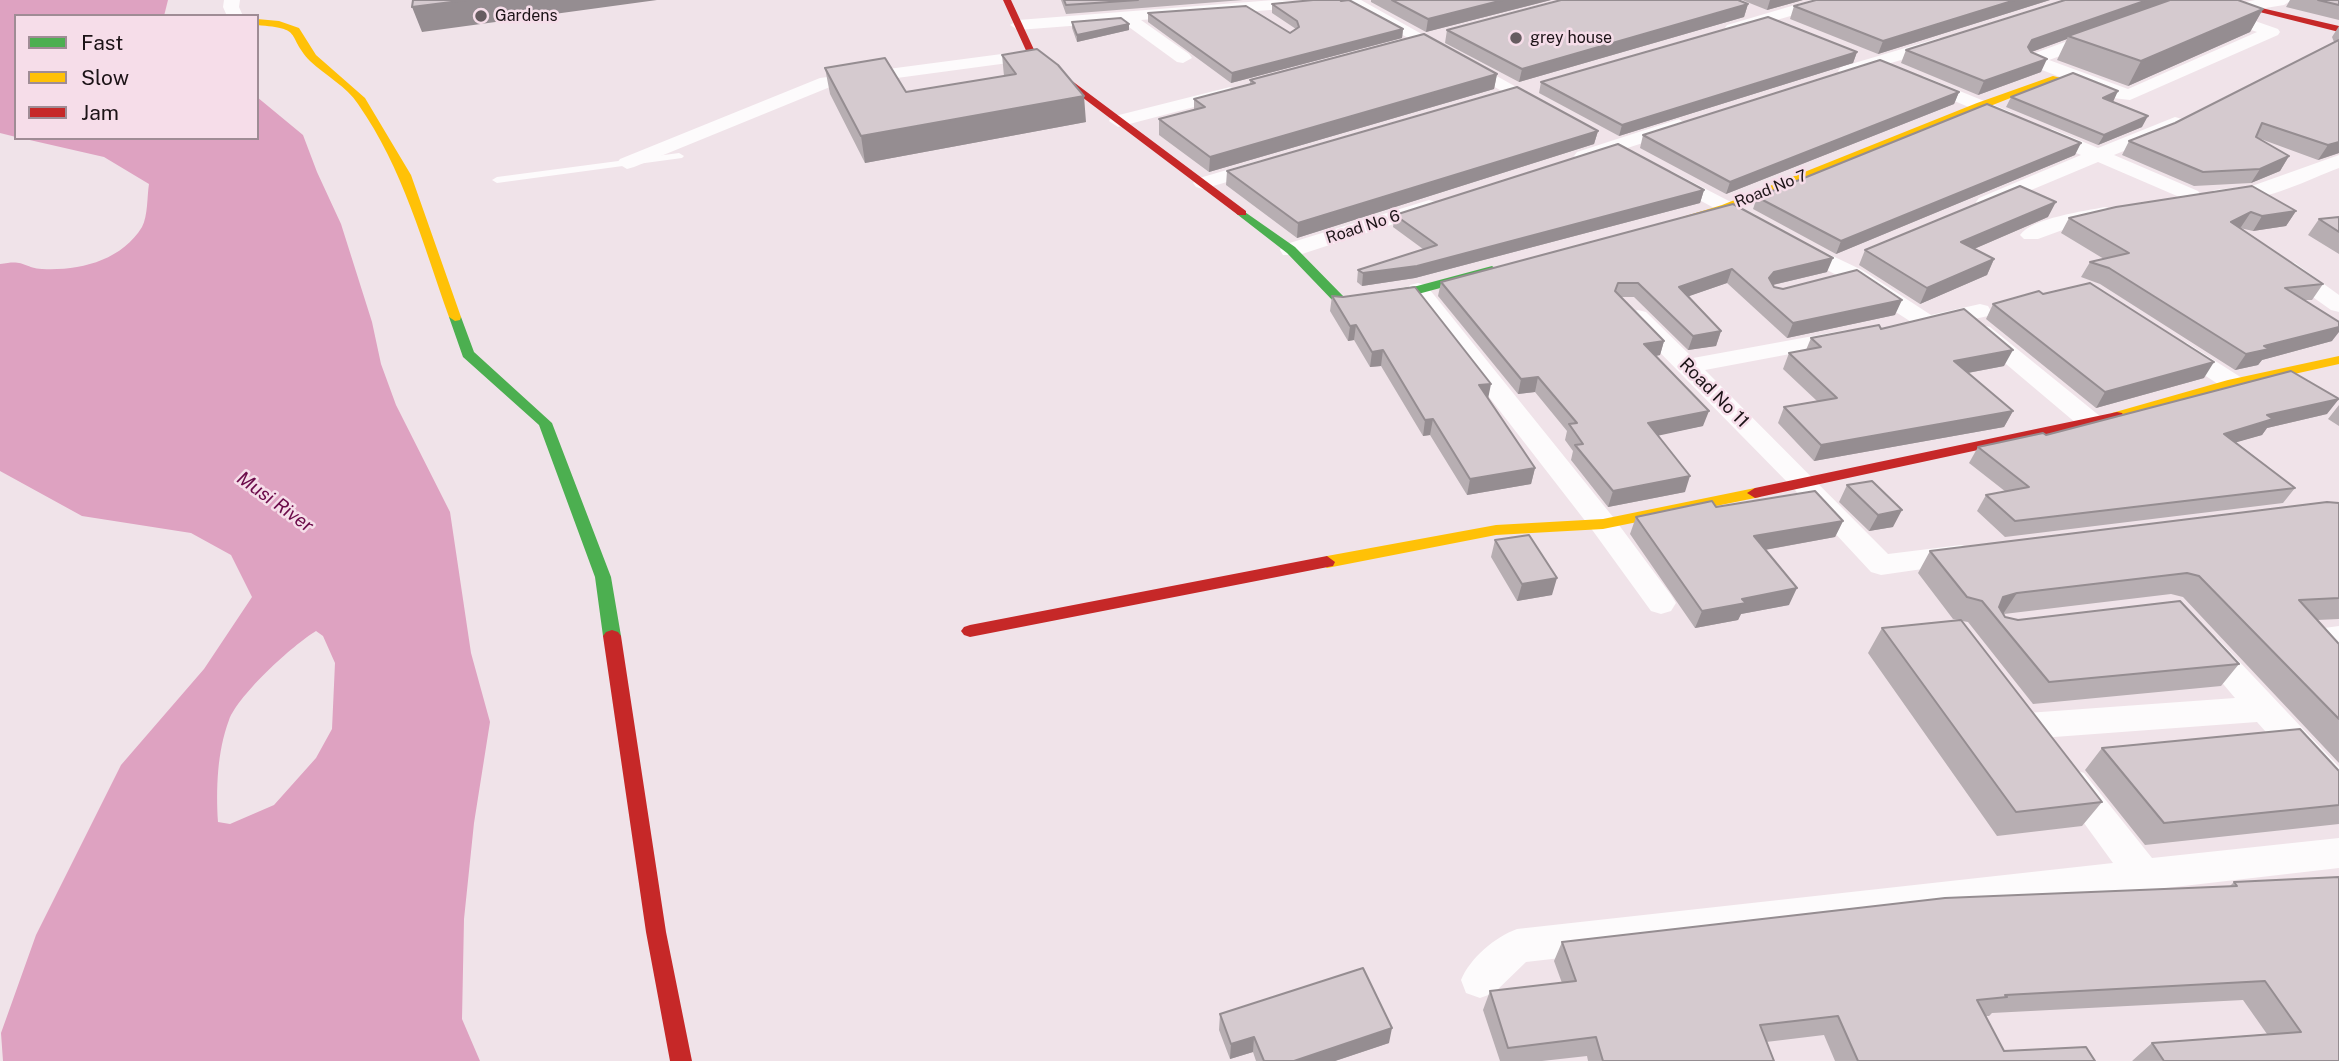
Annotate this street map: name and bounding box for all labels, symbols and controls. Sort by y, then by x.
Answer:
place label: Gardens [495,6,558,26]
marker: Gardens [473,8,489,24]
legend [14,14,259,140]
place label: grey house [1530,28,1612,48]
text: Fast [81,30,123,55]
marker: grey house [1508,30,1524,46]
text: Slow [81,65,129,90]
text: Jam [81,100,119,125]
street label: Road No 7 [1732,166,1810,212]
street label: Road No 6 [1324,206,1402,248]
street label: Road No 11 [1675,354,1753,432]
water label: Musi River [232,467,318,537]

